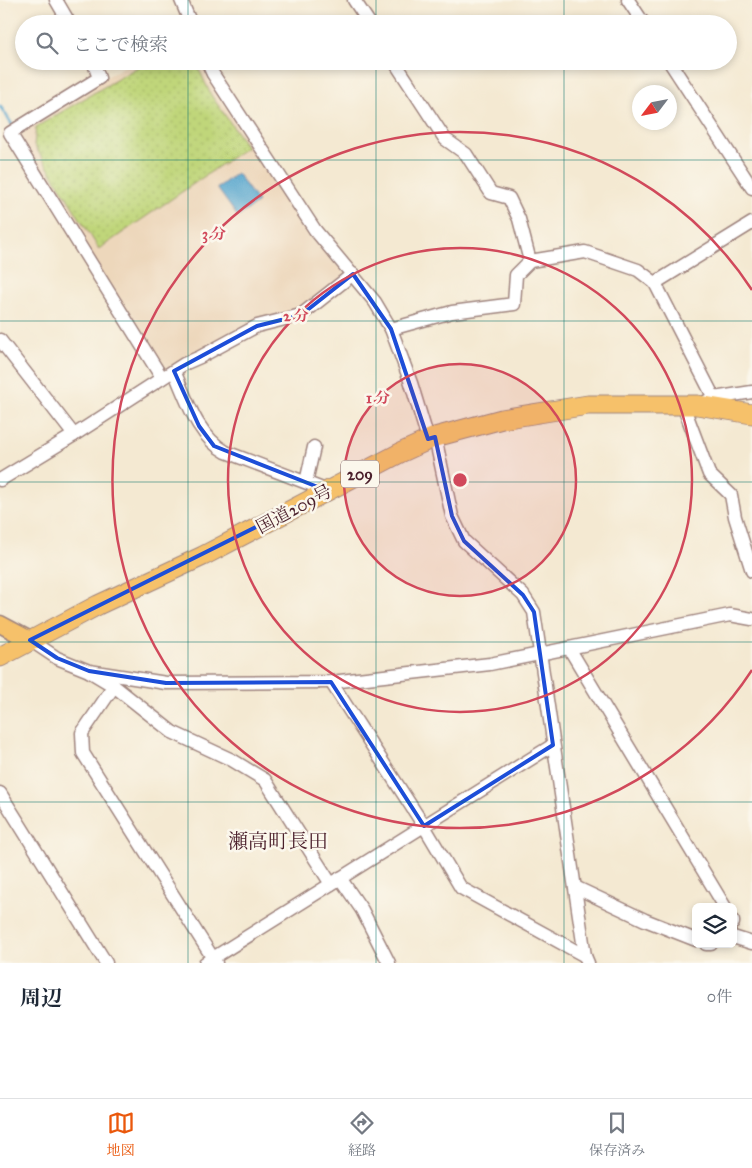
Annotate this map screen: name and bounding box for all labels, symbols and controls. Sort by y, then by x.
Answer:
search box [15,15,737,70]
icon: search [33,29,61,57]
text: ここで検索 [73,33,168,56]
north arrow [632,85,677,130]
text: 3 分 [202,225,226,244]
text: 2 分 [283,307,309,325]
text: 1 分 [366,389,390,407]
road number: 209 [341,460,379,488]
centre of rings [451,471,469,489]
street label: 国道209号 [252,480,336,538]
district label: 瀬高町長田 [228,829,328,853]
map controls [692,903,737,948]
button: layers [692,903,737,948]
text: 周辺 [20,985,62,1011]
text: 0件 [707,987,732,1006]
tab: 地図 [107,1109,135,1159]
tab: 経路 [348,1109,376,1159]
tab: 保存済み [589,1109,645,1159]

